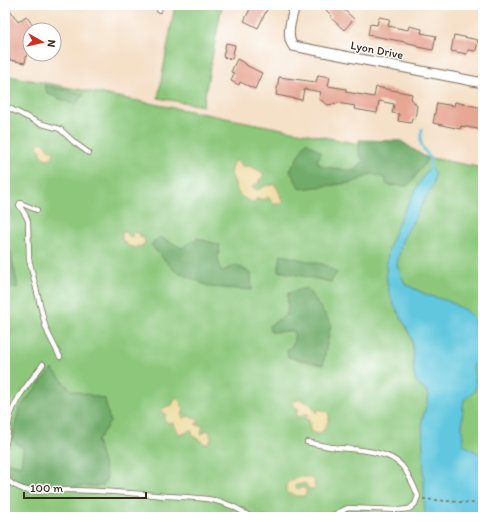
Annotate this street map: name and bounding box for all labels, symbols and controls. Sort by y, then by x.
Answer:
north arrow [22,22,62,62]
street label: Lyon Drive [349,38,405,62]
text: N [44,39,58,48]
scale bar [24,474,146,500]
text: 100 m [30,481,63,495]

